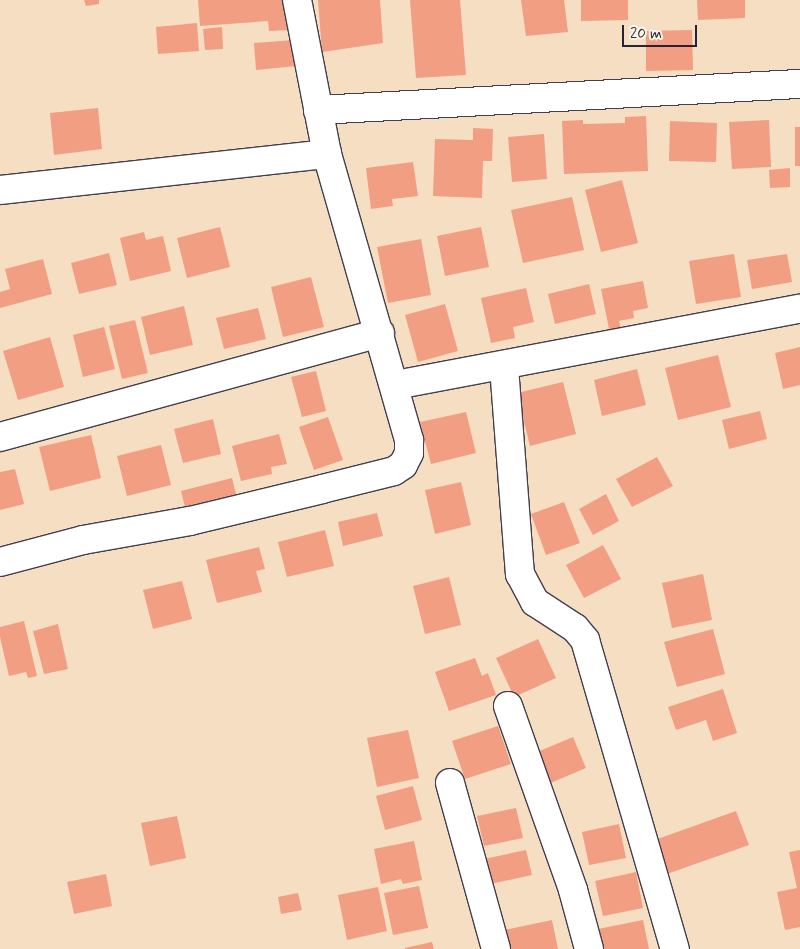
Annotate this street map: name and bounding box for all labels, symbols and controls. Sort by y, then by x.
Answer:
scale bar [625,15,700,47]
text: 20 m [630,24,662,44]

